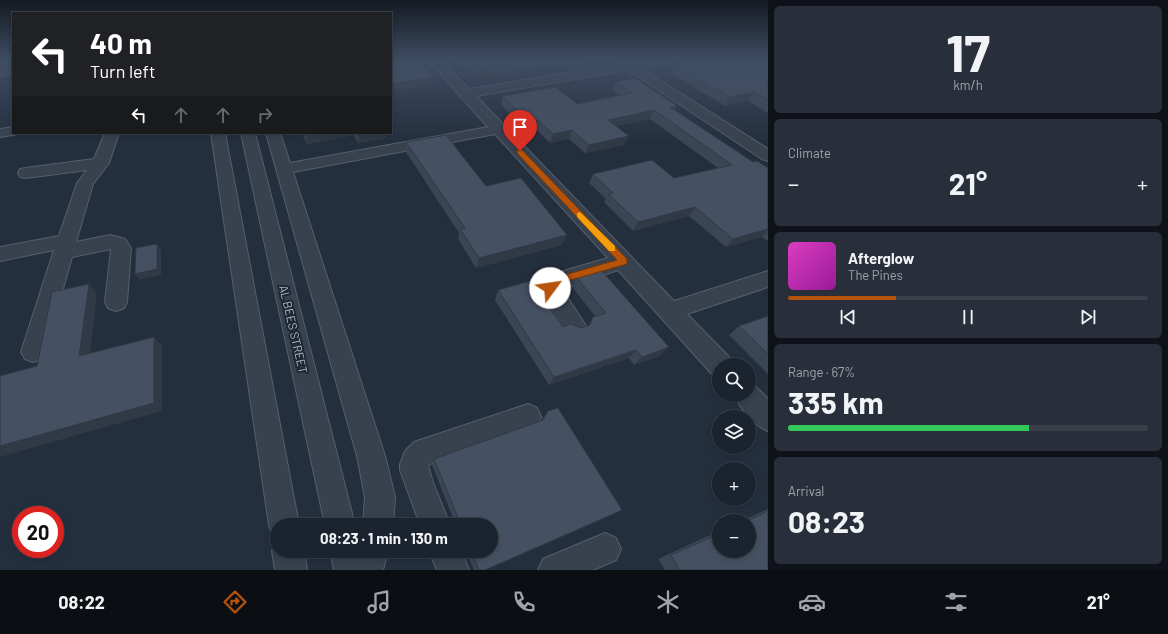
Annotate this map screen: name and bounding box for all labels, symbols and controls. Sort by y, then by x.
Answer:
text: 17 [946,20,990,82]
text: 40 m [90,26,152,60]
icon: left [24,28,76,80]
text: Turn left [90,60,156,82]
text: km/h [953,77,983,93]
icon: left [128,104,150,126]
icon: ahead [170,104,192,126]
icon: ahead [212,104,234,126]
icon: right [254,104,276,126]
pin [503,110,537,151]
icon: arrive [509,116,531,138]
text: Climate [788,145,831,161]
text: 21° [949,165,987,201]
text: − [788,170,799,196]
text: + [1137,170,1148,196]
text: Afterglow [848,249,914,267]
position arrow [529,267,571,309]
text: The Pines [848,267,903,283]
street label: AL BEES STREET [277,283,311,375]
icon: previous [837,306,859,328]
icon: pause [957,306,979,328]
icon: next [1077,306,1099,328]
map controls [712,358,756,558]
button: search [712,358,756,402]
text: Range · 67% [788,364,855,380]
text: 335 km [788,384,884,420]
button: layers [712,410,756,454]
button: + [712,462,756,506]
text: Arrival [788,483,824,499]
text: 08:23 [788,503,865,539]
speed limit sign: 20 [12,506,64,558]
button: − [712,514,756,558]
text: 08:23 · 1 min · 130 m [320,529,448,547]
icon: directions [221,588,249,616]
icon: music [365,588,393,616]
icon: phone [510,588,538,616]
icon: climate [654,588,682,616]
icon: car [798,588,826,616]
icon: filters [942,588,970,616]
text: 08:22 [58,591,105,613]
text: 21° [1087,591,1110,613]

